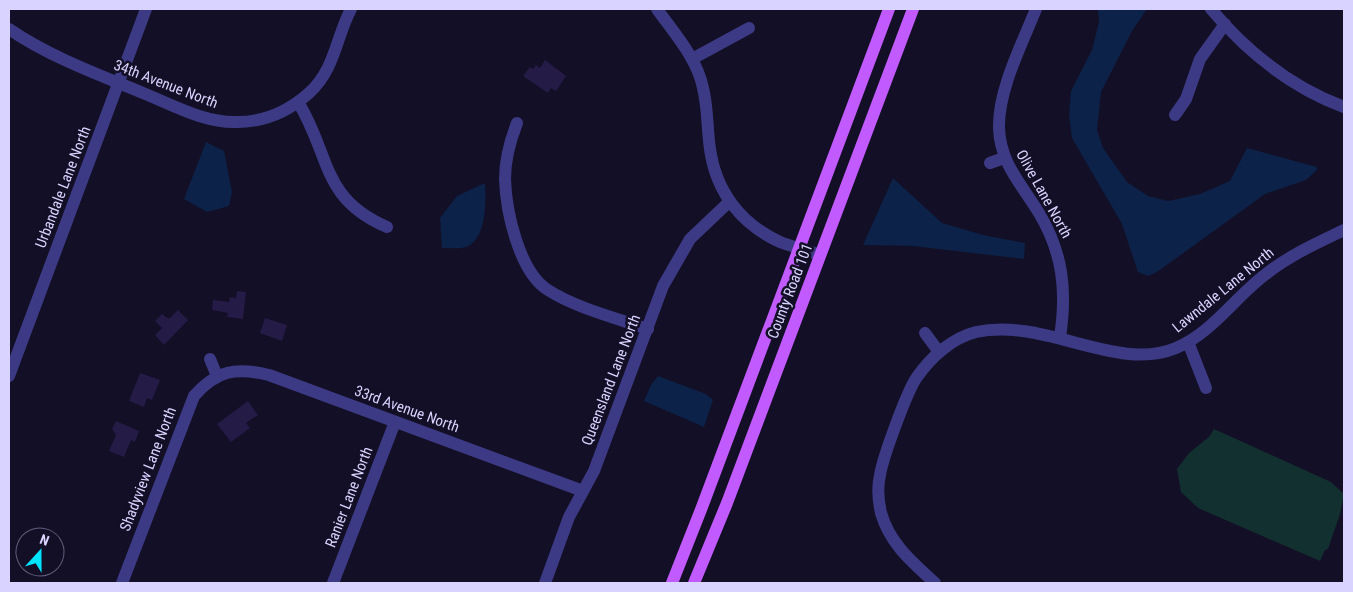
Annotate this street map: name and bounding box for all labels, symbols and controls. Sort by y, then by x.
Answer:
street label: 34th Avenue North [111,56,221,112]
street label: Urbandale Lane North [32,124,94,250]
street label: Olive Lane North [1012,147,1076,241]
street label: County Road 101 [764,241,816,341]
street label: Lawndale Lane North [1169,244,1277,336]
street label: Queensland Lane North [578,312,644,448]
street label: 33rd Avenue North [352,382,462,436]
street label: Shadyview Lane North [116,404,180,534]
street label: Ranier Lane North [322,444,376,550]
north arrow [15,527,65,577]
text: N [38,531,52,549]

